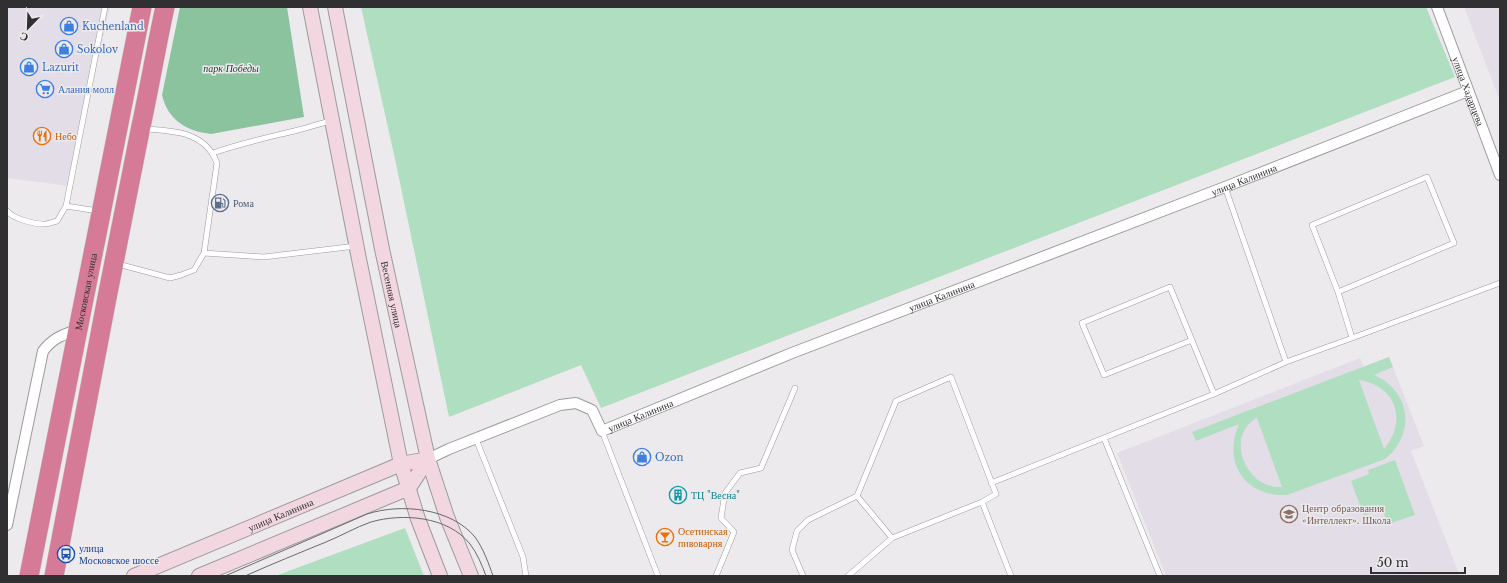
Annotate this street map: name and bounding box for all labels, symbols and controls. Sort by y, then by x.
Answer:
north arrow [8,8,48,48]
shop icon: Kuchenland [59,16,79,36]
place label: Kuchenland [82,20,144,33]
text: С [18,29,30,45]
shop icon: Sokolov [54,39,74,59]
place label: Sokolov [77,43,118,56]
street label: улица Хадарцева [1450,55,1488,128]
shop icon: Lazurit [19,57,39,77]
place label: Lazurit [42,61,79,74]
park label: парк Победы [203,62,259,75]
supermarket icon: Алания молл [35,79,55,99]
place label: Алания молл [58,83,114,96]
restaurant icon: Небо [32,126,52,146]
place label: Небо [55,130,77,143]
street label: улица Калинина [1209,160,1279,198]
fuel station icon: Рома [210,193,230,213]
place label: Рома [233,197,254,210]
street label: Московская улица [71,251,100,331]
street label: Весенняя улица [378,260,406,330]
street label: улица Калинина [907,277,977,314]
street label: улица Калинина [606,396,676,434]
shop icon: Ozon [632,447,652,467]
place label: Ozon [655,451,684,464]
building icon: ТЦ "Весна" [668,485,688,505]
place label: ТЦ "Весна" [691,489,740,502]
street label: улица Калинина [246,495,316,534]
place label: Центр образования «Интеллект». Школа [1302,502,1391,527]
school or university icon: Центр образования «Интеллект». Школа [1279,504,1299,524]
place label: Осетинская пивоварня [678,525,728,550]
bar icon: Осетинская пивоварня [655,527,675,547]
place label: улица Московское шоссе [79,542,160,567]
bus stop icon: улица Московское шоссе [56,544,76,564]
scale bar [1371,549,1465,575]
text: 50 m [1377,555,1409,570]

